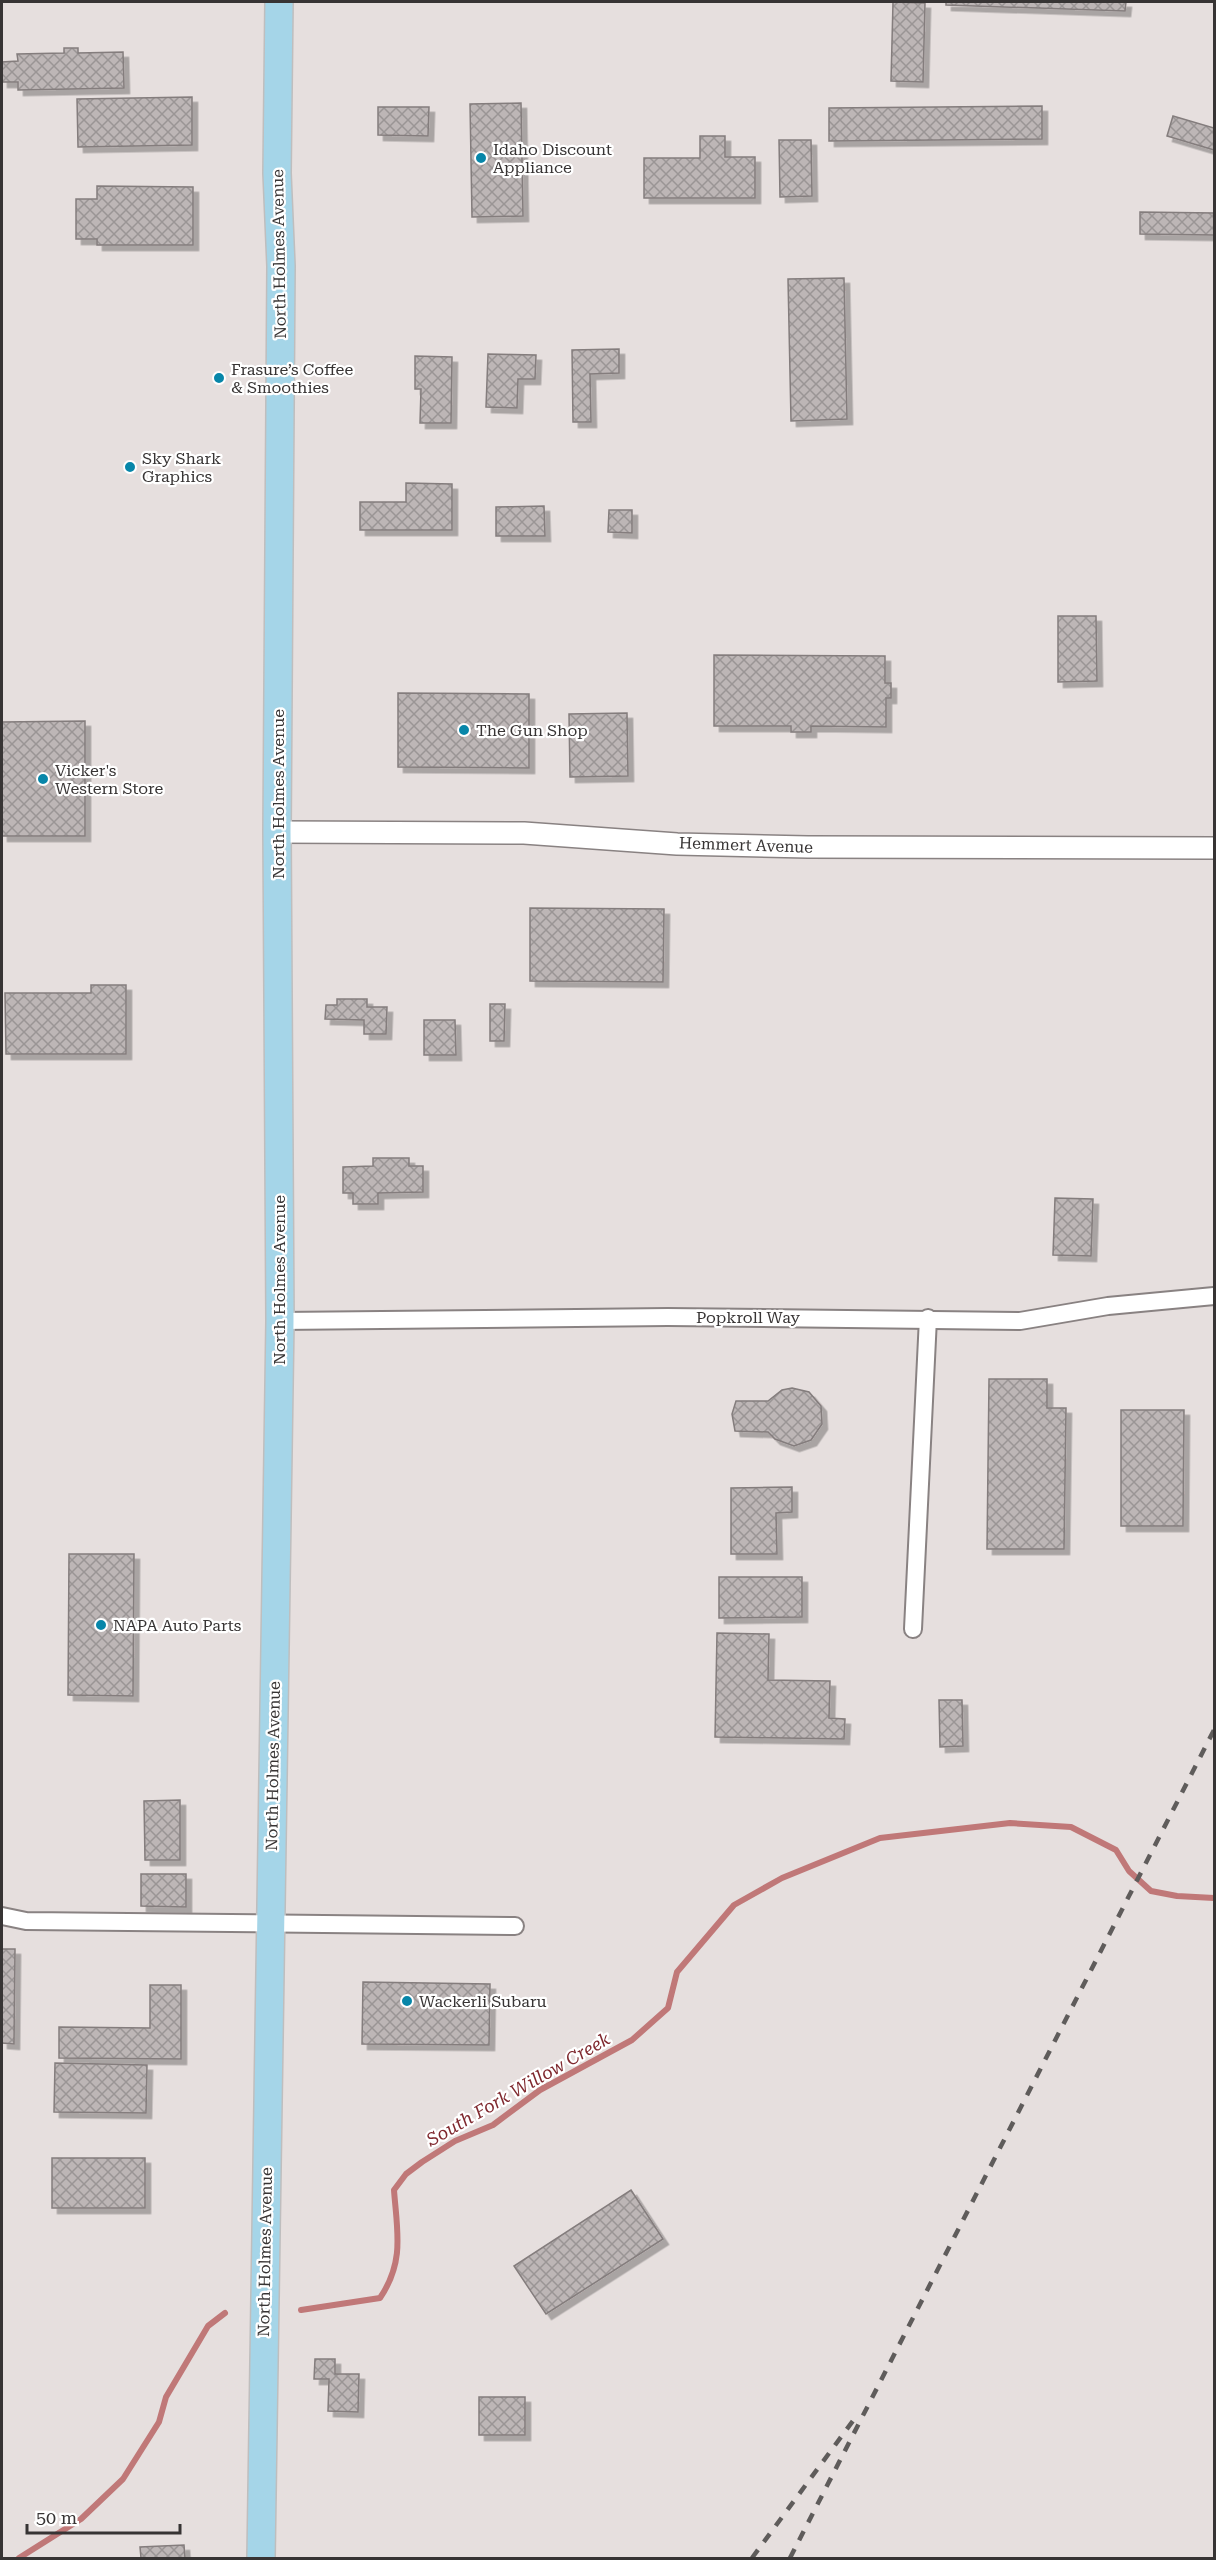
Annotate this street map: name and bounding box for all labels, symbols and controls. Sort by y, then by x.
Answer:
place label: Idaho Discount Appliance [493,140,612,177]
marker: Idaho Discount Appliance [474,151,488,165]
street label: North Holmes Avenue [268,169,290,339]
place label: Frasure’s Coffee & Smoothies [231,360,353,397]
marker: Frasure’s Coffee & Smoothies [212,371,226,385]
place label: Sky Shark Graphics [142,449,221,486]
marker: Sky Shark Graphics [123,460,137,474]
street label: North Holmes Avenue [269,709,288,879]
place label: The Gun Shop [476,721,588,740]
marker: The Gun Shop [457,723,471,737]
place label: Vicker's Western Store [55,761,163,798]
marker: Vicker's Western Store [36,772,50,786]
street label: Hemmert Avenue [679,833,814,857]
street label: North Holmes Avenue [270,1195,289,1365]
street label: Popkroll Way [696,1308,800,1327]
place label: NAPA Auto Parts [113,1616,242,1635]
marker: NAPA Auto Parts [94,1618,108,1632]
street label: North Holmes Avenue [262,1681,284,1851]
place label: Wackerli Subaru [419,1992,547,2011]
marker: Wackerli Subaru [400,1994,414,2008]
water label: South Fork Willow Creek [422,2028,614,2151]
street label: North Holmes Avenue [254,2167,276,2337]
scale bar [27,2497,180,2535]
text: 50 m [36,2507,77,2528]

